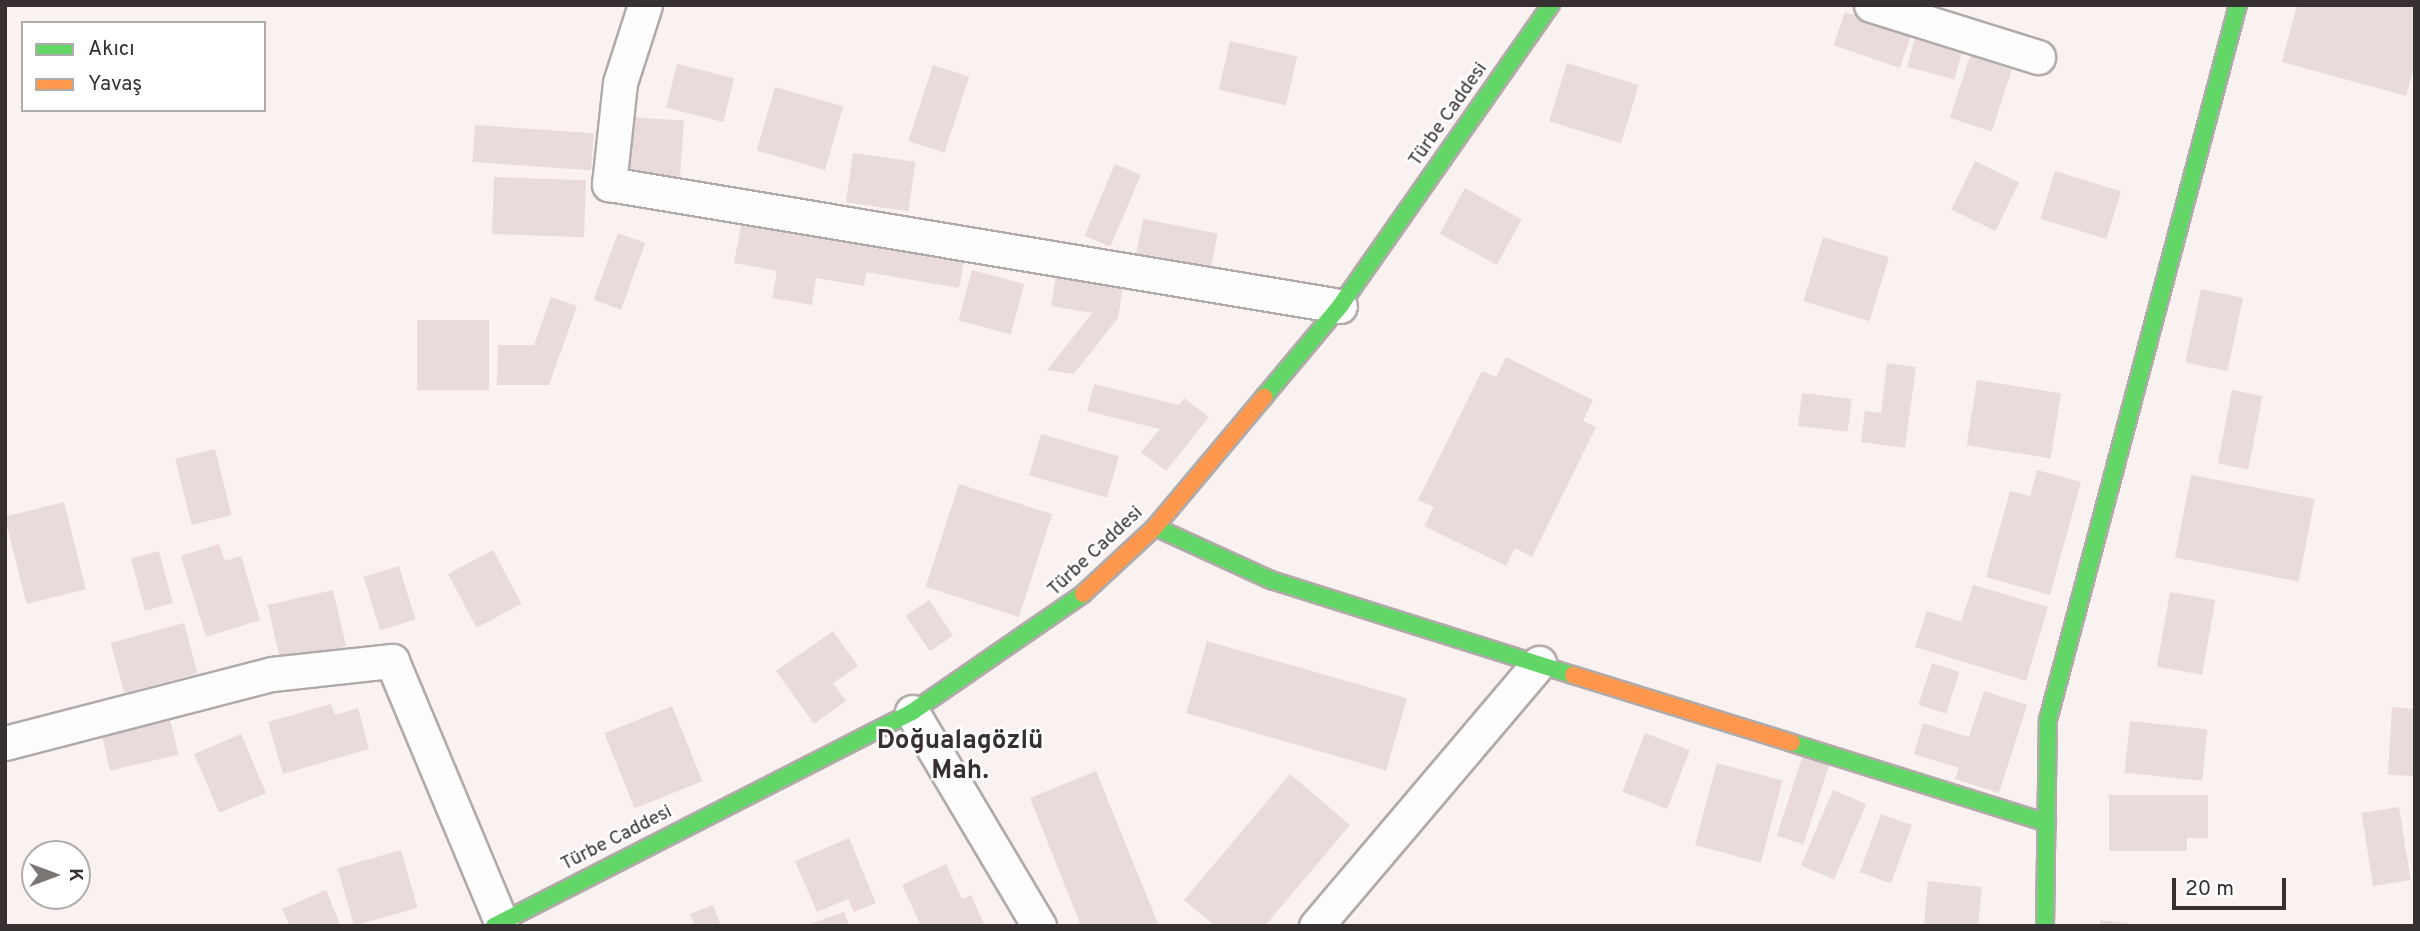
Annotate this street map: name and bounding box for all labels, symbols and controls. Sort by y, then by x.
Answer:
legend [21,21,266,112]
text: Akıcı [88,36,135,63]
street label: Türbe Caddesi [1405,59,1493,171]
text: Yavaş [88,71,142,98]
street label: Türbe Caddesi [1044,502,1148,602]
district label: Doğualagözlü Mah. [877,726,1043,788]
street label: Türbe Caddesi [558,801,676,877]
north arrow [21,840,91,910]
scale bar [2175,864,2289,908]
text: K [63,868,87,882]
text: 20 m [2185,876,2234,903]

